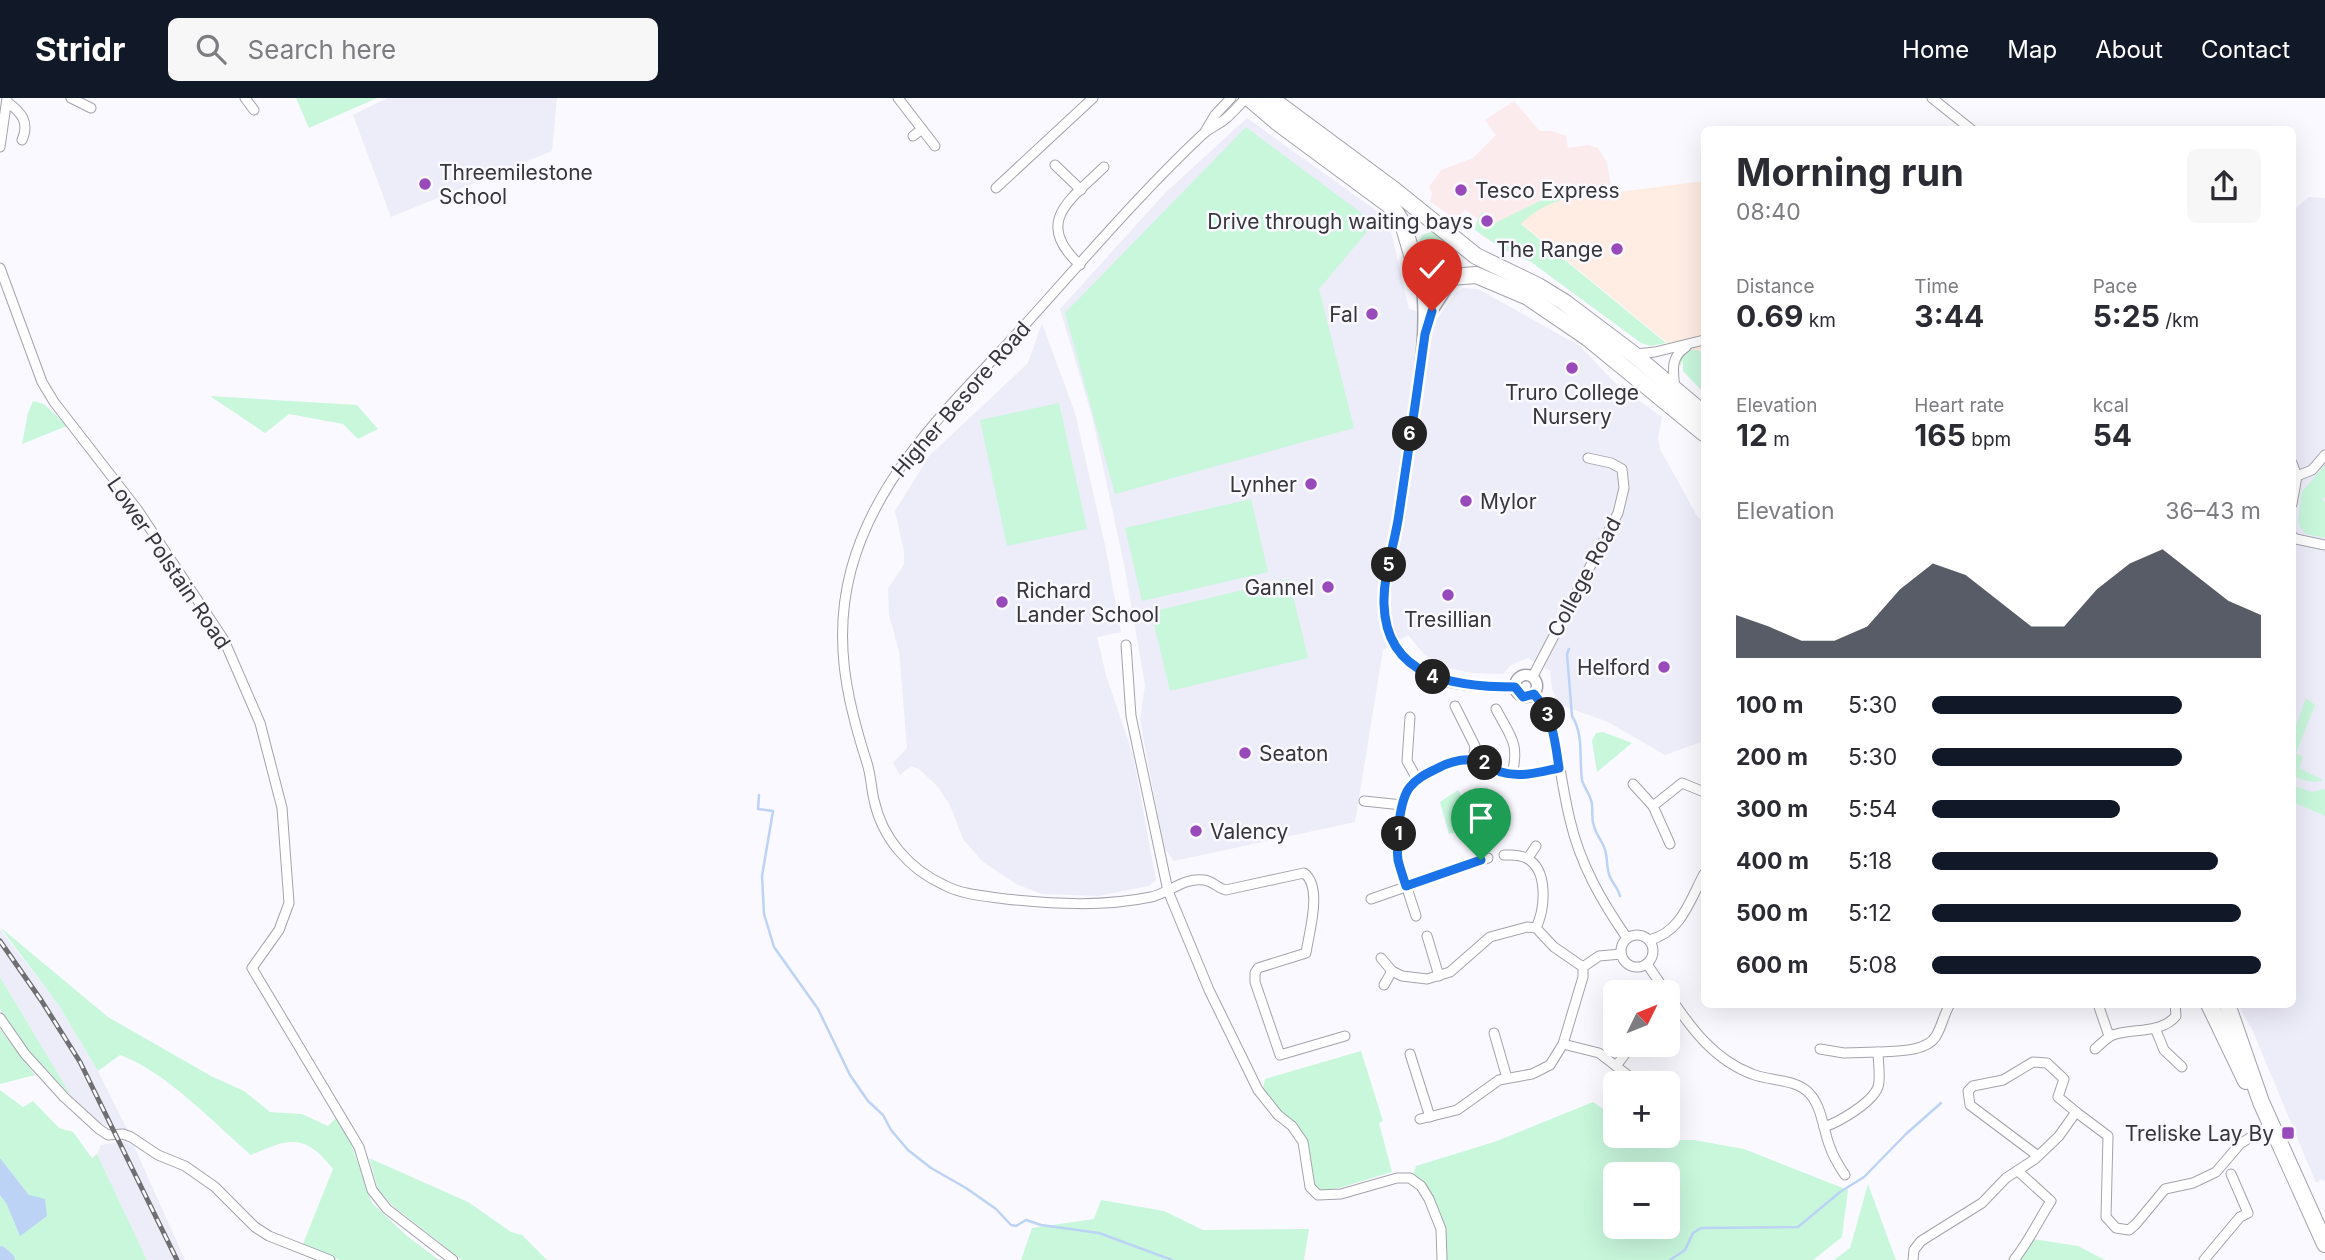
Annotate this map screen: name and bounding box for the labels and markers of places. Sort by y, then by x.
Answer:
place label: Threemilestone School [439,160,593,209]
marker: Threemilestone School [417,176,433,192]
place label: Tesco Express [1475,178,1620,203]
marker: Tesco Express [1453,182,1469,198]
place label: Drive through waiting bays [1207,209,1473,234]
marker: Drive through waiting bays [1479,213,1495,229]
place label: The Range [1496,237,1603,262]
pin [1402,239,1462,311]
marker: The Range [1609,241,1625,257]
place label: Fal [1329,302,1358,327]
marker: Fal [1364,306,1380,322]
marker: Truro College Nursery [1564,360,1580,376]
place label: Truro College Nursery [1505,380,1639,429]
pin: 6 [1392,416,1428,452]
place label: Lynher [1230,472,1297,497]
marker: Lynher [1303,476,1319,492]
place label: Mylor [1480,489,1537,514]
marker: Mylor [1458,493,1474,509]
pin: 5 [1372,547,1406,582]
place label: Gannel [1244,575,1314,600]
place label: Richard Lander School [1016,578,1159,627]
marker: Gannel [1320,579,1336,595]
marker: Tresillian [1440,587,1456,603]
marker: Richard Lander School [994,594,1010,610]
place label: Tresillian [1404,607,1492,632]
place label: Helford [1577,655,1650,680]
marker: Helford [1656,659,1672,675]
pin: 4 [1416,660,1450,694]
pin: 3 [1530,698,1566,732]
place label: Seaton [1259,741,1328,766]
marker: Seaton [1237,745,1253,761]
pin: 2 [1468,746,1502,780]
pin [1451,788,1511,860]
pin: 1 [1382,816,1416,852]
place label: Valency [1210,819,1289,844]
marker: Valency [1188,823,1204,839]
place label: Treliske Lay By [2125,1121,2274,1146]
marker: Treliske Lay By [2280,1125,2296,1141]

